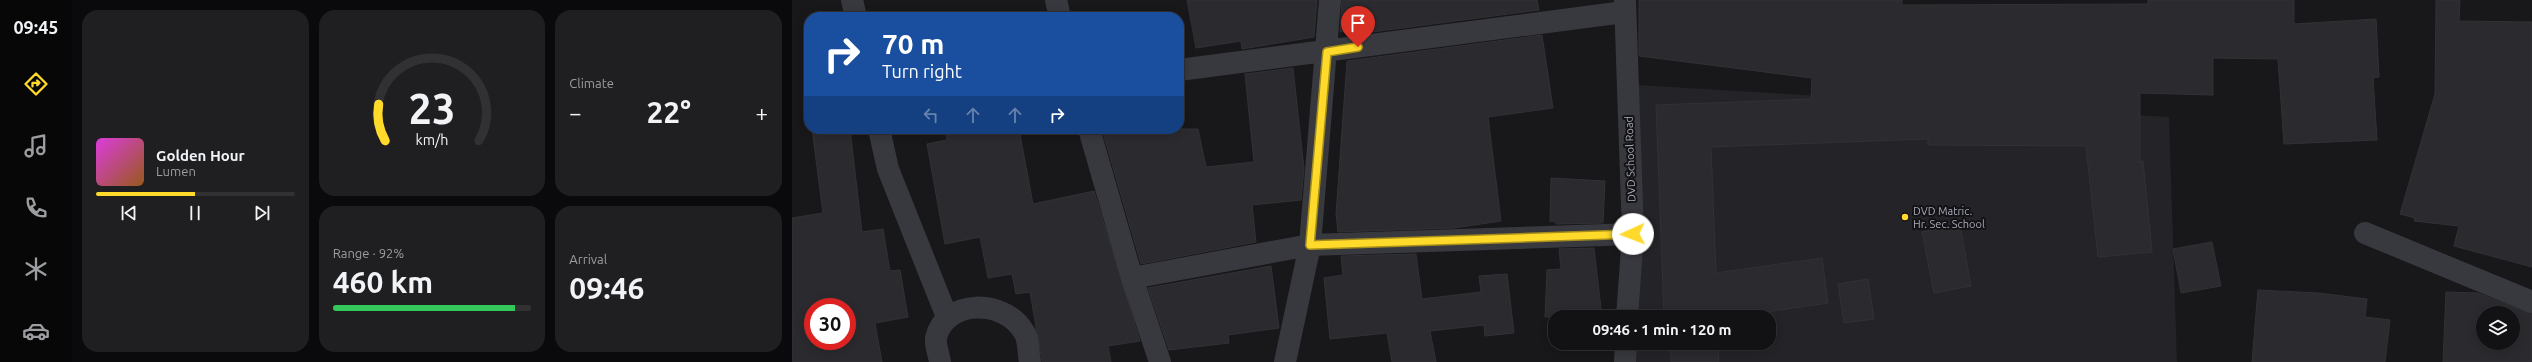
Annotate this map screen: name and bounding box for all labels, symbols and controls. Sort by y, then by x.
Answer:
pin [1341,6,1375,47]
icon: arrive [1347,12,1369,34]
text: 09:45 [13,17,59,37]
icon: right [816,28,868,80]
text: 70 m [882,28,944,59]
text: Turn right [882,61,962,81]
icon: directions [22,70,50,98]
text: Climate [569,76,614,90]
text: 23 [409,85,455,132]
text: 22° [646,95,691,129]
text: − [569,100,582,125]
text: + [756,100,768,125]
icon: left [920,104,942,126]
icon: ahead [962,104,984,126]
icon: ahead [1004,104,1026,126]
icon: right [1046,104,1068,126]
street label: DVD School Road [1623,116,1637,202]
text: km/h [415,131,448,147]
icon: music [22,132,50,160]
text: Golden Hour [156,147,245,164]
text: Lumen [156,164,196,178]
icon: phone [22,194,50,222]
icon: previous [118,202,140,224]
icon: pause [184,202,206,224]
icon: next [251,202,273,224]
place label: DVD Matric. Hr. Sec. School [1913,205,1985,230]
marker: DVD Matric. Hr. Sec. School [1900,212,1910,222]
position arrow [1612,213,1654,255]
text: Range · 92% [333,246,404,260]
text: Arrival [569,252,607,266]
icon: climate [22,255,50,283]
text: 460 km [333,265,433,299]
text: 09:46 [569,271,644,305]
speed limit sign: 30 [804,298,856,350]
map controls [2476,306,2520,350]
button: layers [2476,306,2520,350]
icon: car [22,317,50,345]
text: 09:46 · 1 min · 120 m [1593,321,1731,338]

